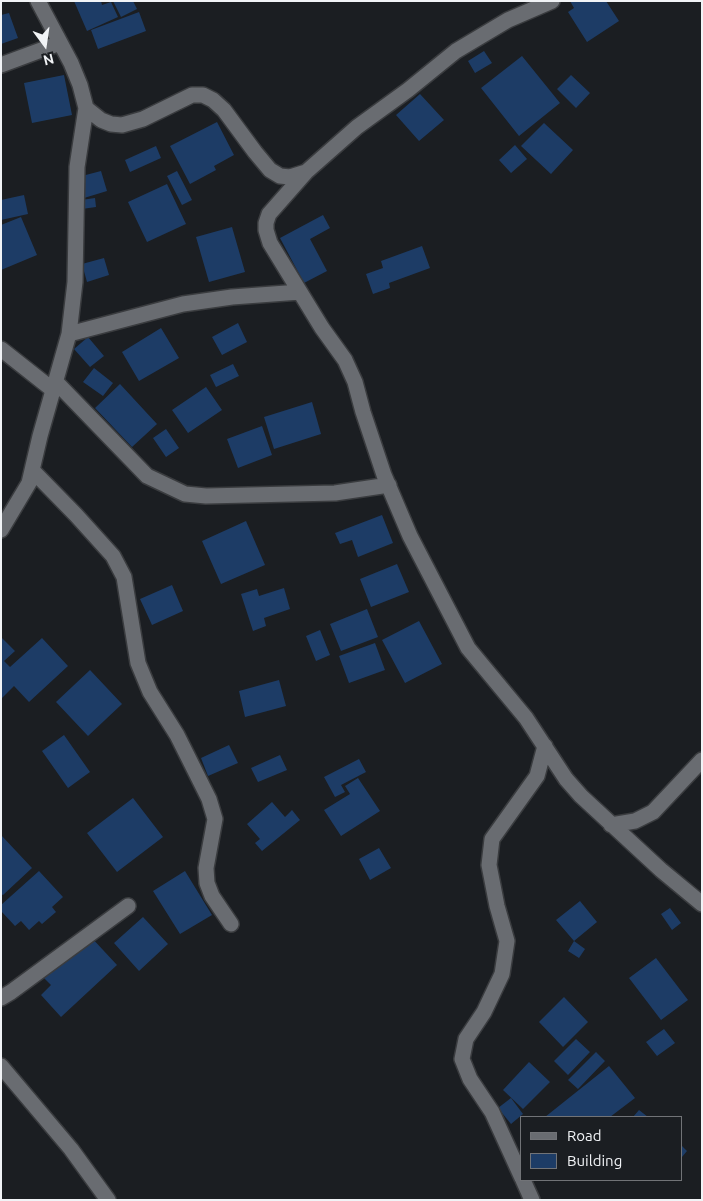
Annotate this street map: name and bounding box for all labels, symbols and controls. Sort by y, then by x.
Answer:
north arrow [20,20,70,70]
text: N [42,51,56,69]
legend [520,1116,683,1181]
text: Road [567,1127,602,1144]
text: Building [567,1152,622,1169]

